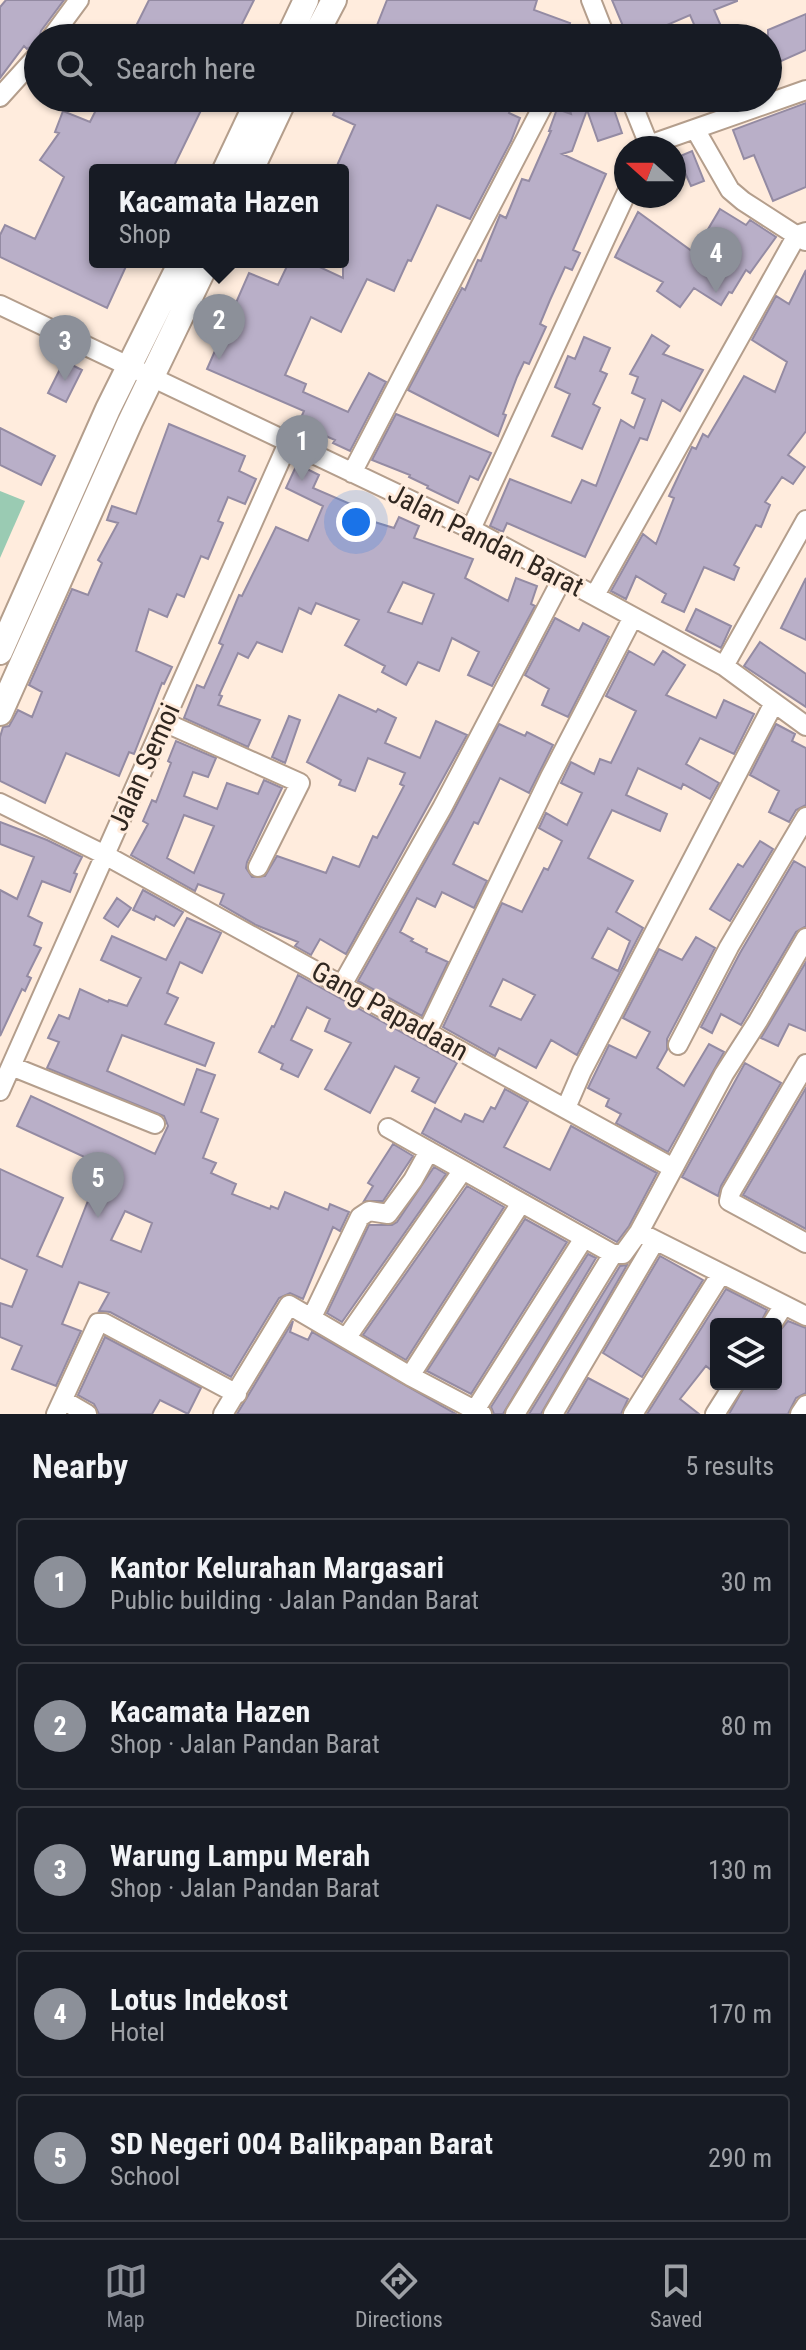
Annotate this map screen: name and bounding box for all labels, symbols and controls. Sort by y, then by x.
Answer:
search box [24,24,782,112]
icon: search [52,46,96,90]
text: Search here [116,51,256,86]
north arrow [614,136,686,208]
popup [89,164,349,268]
text: Kacamata Hazen [119,184,319,219]
text: Shop [119,219,171,249]
pin: 4 [690,227,742,293]
pin: 2 [193,294,245,360]
pin: 3 [39,315,91,381]
pin: 1 [276,415,328,481]
street label: Jalan Pandan Barat [383,477,589,603]
your location [336,502,376,542]
street label: Jalan Semoi [101,698,187,836]
street label: Gang Papadaan [306,954,474,1068]
pin: 5 [72,1152,124,1218]
map controls [710,1318,782,1390]
button: layers [710,1318,782,1390]
text: Nearby [32,1446,128,1486]
text: 5 results [685,1451,774,1481]
text: Kantor Kelurahan Margasari [110,1550,444,1585]
text: 1 [53,1567,67,1597]
text: 30 m [721,1567,772,1597]
text: Public building · Jalan Pandan Barat [110,1585,479,1615]
text: Kacamata Hazen [110,1694,310,1729]
text: 2 [53,1711,67,1741]
text: 80 m [721,1711,772,1741]
text: Shop · Jalan Pandan Barat [110,1729,380,1759]
text: Warung Lampu Merah [110,1838,370,1873]
text: 3 [53,1855,67,1885]
text: 130 m [708,1855,772,1885]
text: Shop · Jalan Pandan Barat [110,1873,380,1903]
text: Lotus Indekost [110,1982,288,2017]
text: 4 [53,1999,67,2029]
text: 170 m [708,1999,772,2029]
text: Hotel [110,2017,165,2047]
text: SD Negeri 004 Balikpapan Barat [110,2126,493,2161]
text: 5 [53,2143,67,2173]
text: 290 m [708,2143,772,2173]
text: School [110,2161,180,2191]
tab: Map [104,2259,148,2332]
tab: Directions [355,2259,443,2332]
tab: Saved [650,2259,702,2332]

